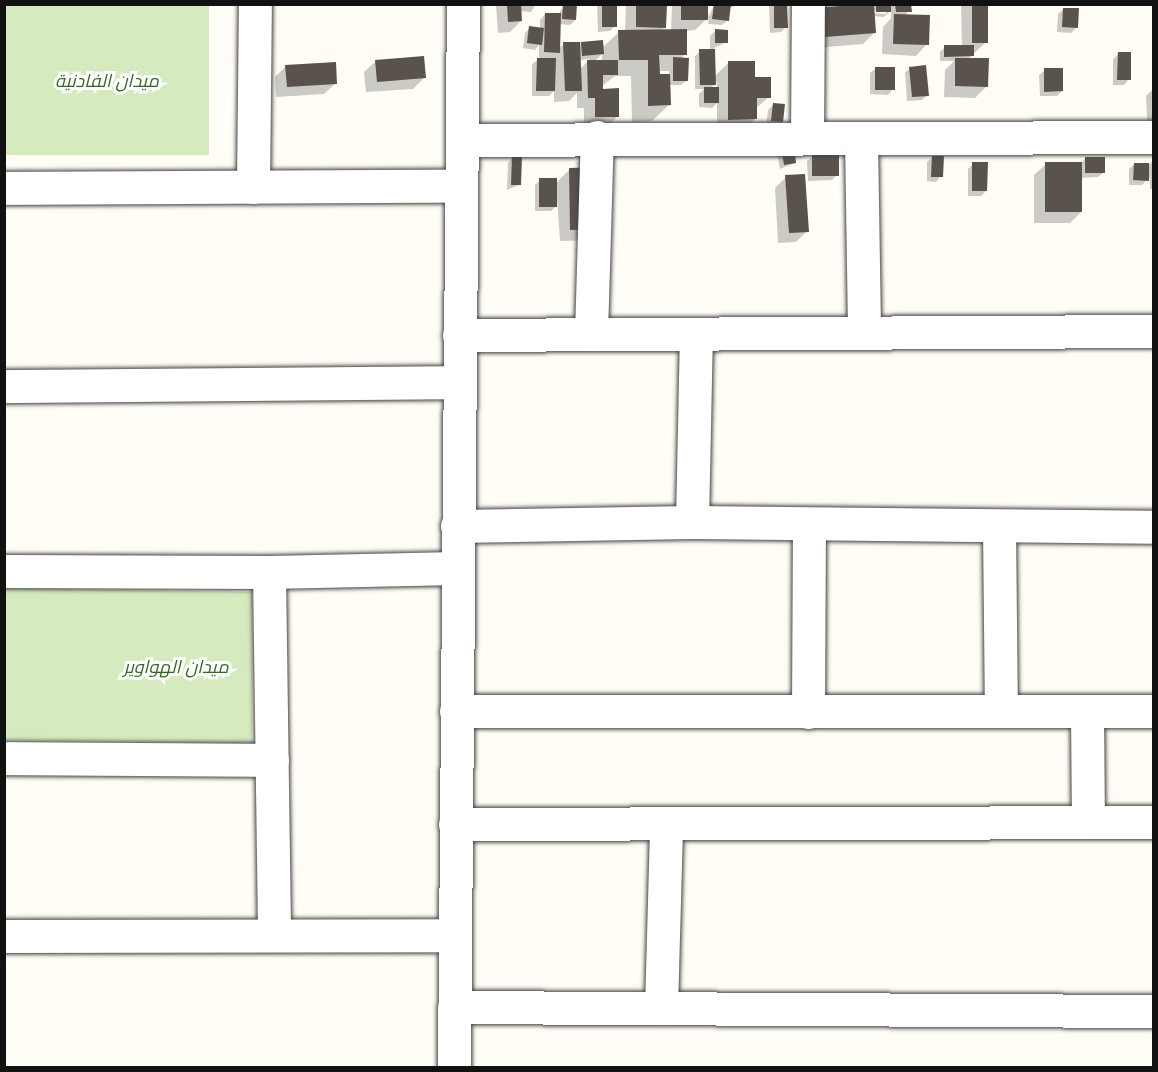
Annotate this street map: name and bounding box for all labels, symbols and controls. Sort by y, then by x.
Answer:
park label: ميدان الفادنية [55,69,159,91]
park label: ميدان الهواوير [124,655,228,677]

